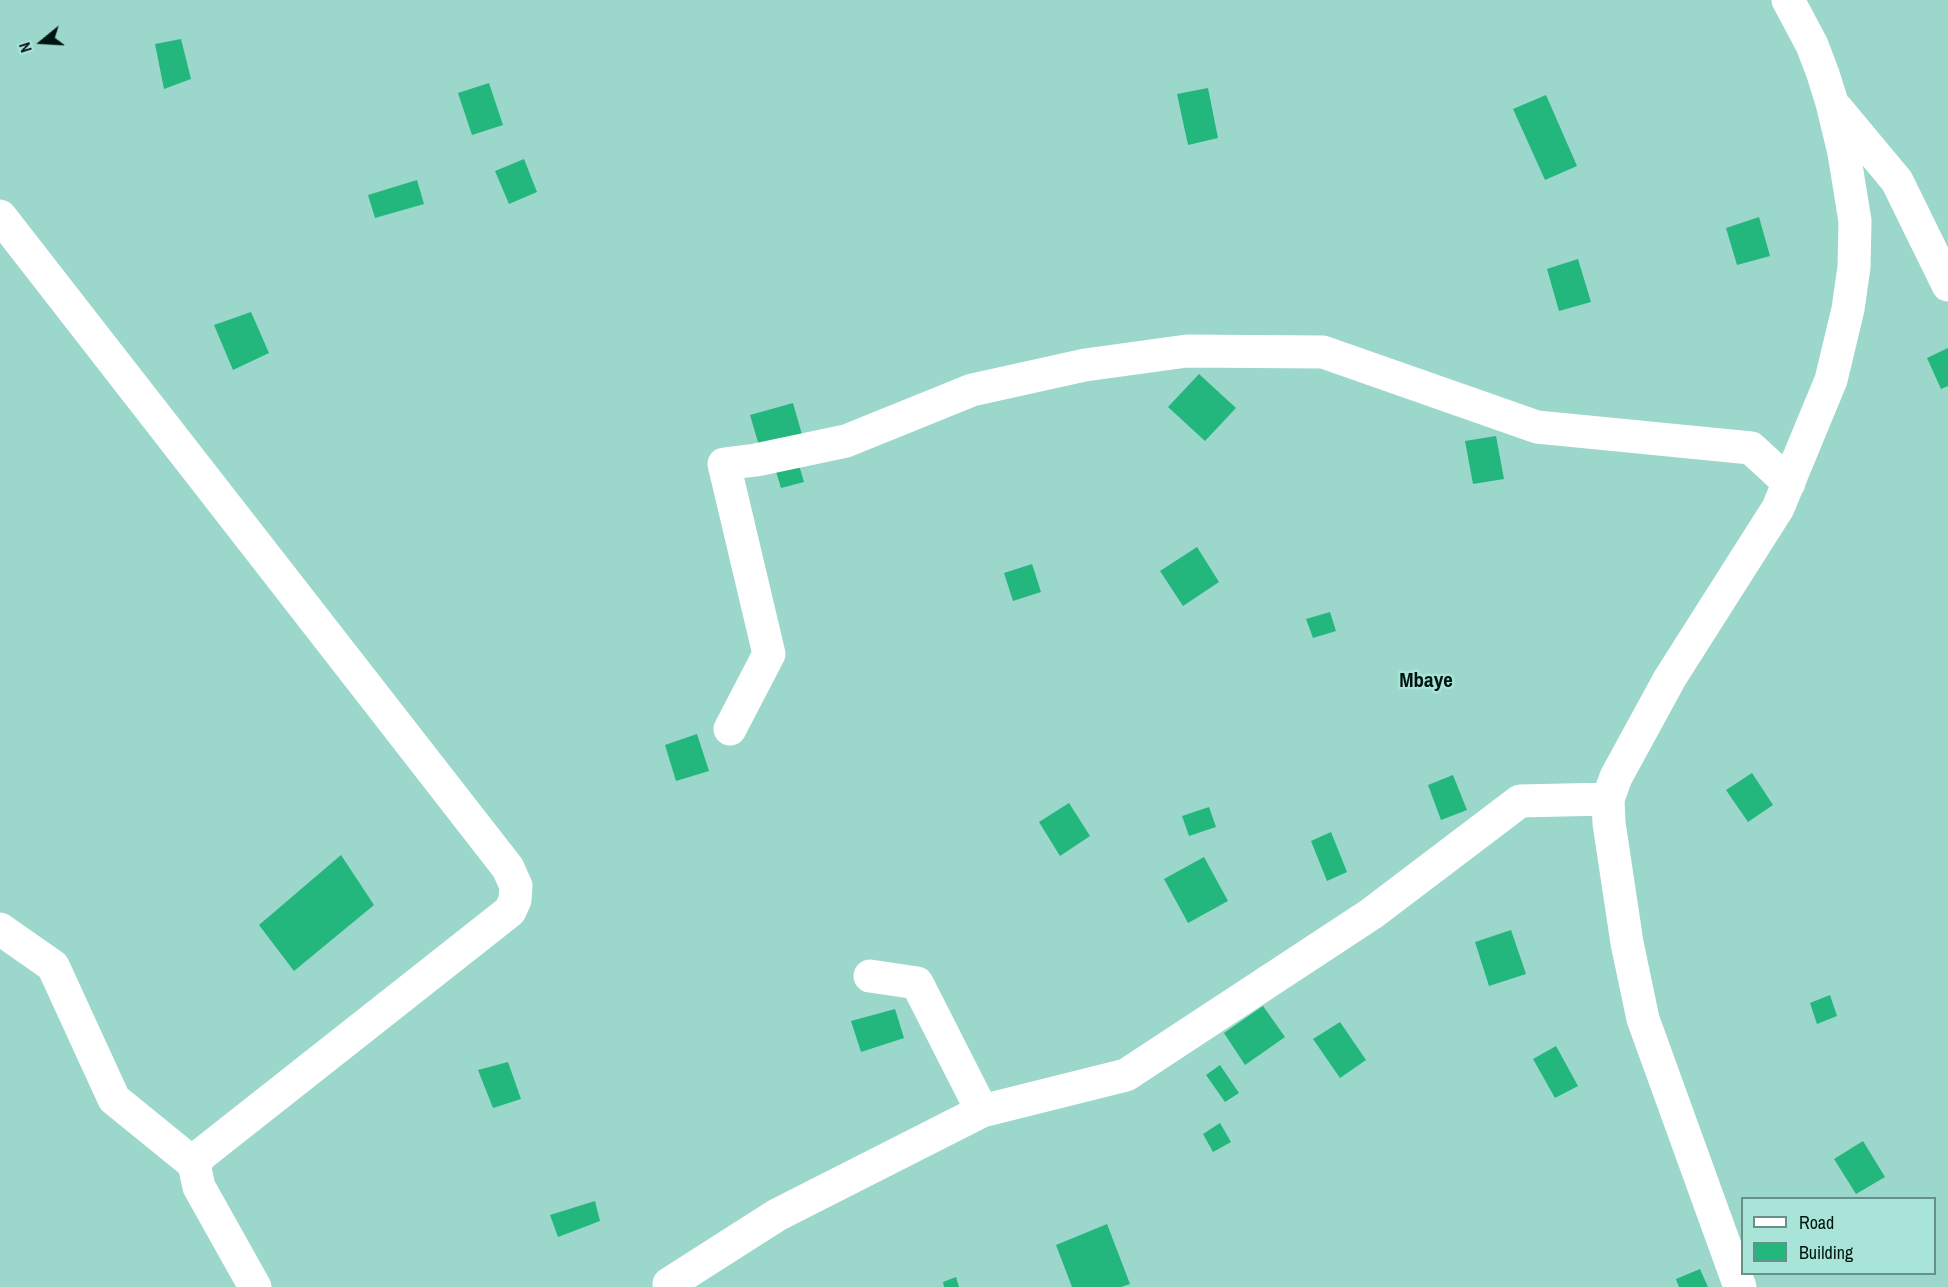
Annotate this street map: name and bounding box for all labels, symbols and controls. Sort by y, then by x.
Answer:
north arrow [12,12,72,72]
text: N [13,40,37,55]
district label: Mbaye [1399,668,1453,694]
legend [1741,1197,1936,1275]
text: Road [1799,1210,1834,1235]
text: Building [1799,1240,1853,1265]

